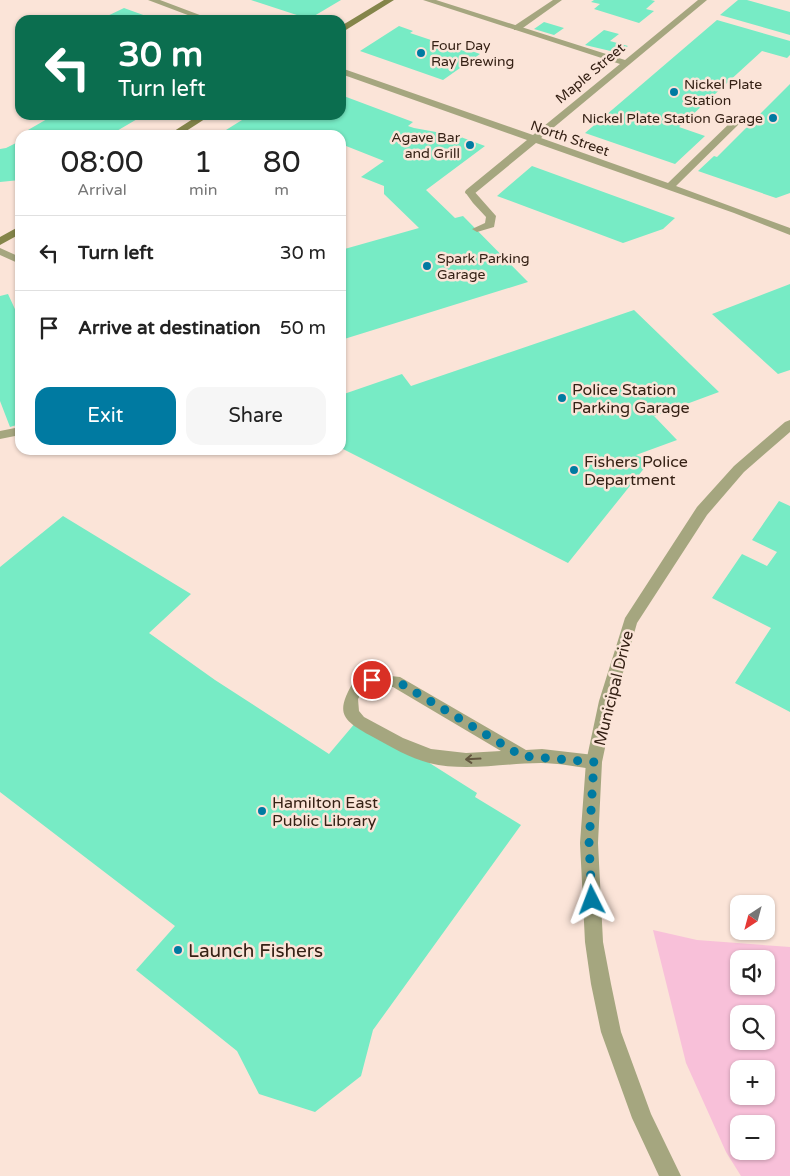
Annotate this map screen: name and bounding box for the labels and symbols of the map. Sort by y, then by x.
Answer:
place label: Four Day Ray Brewing [431,37,514,70]
street label: Maple Street [552,39,629,107]
marker: Four Day Ray Brewing [415,47,427,59]
place label: Nickel Plate Station [684,76,762,109]
marker: Nickel Plate Station [668,86,680,98]
place label: Nickel Plate Station Garage [582,110,763,127]
marker: Nickel Plate Station Garage [767,112,779,124]
street label: North Street [528,117,612,160]
place label: Agave Bar and Grill [391,129,461,162]
marker: Agave Bar and Grill [464,139,476,151]
place label: Spark Parking Garage [437,250,530,283]
marker: Spark Parking Garage [421,260,433,272]
place label: Police Station Parking Garage [572,380,690,418]
marker: Police Station Parking Garage [556,392,568,404]
place label: Fishers Police Department [584,452,688,490]
marker: Fishers Police Department [568,464,580,476]
street label: Municipal Drive [590,629,638,748]
pin [351,659,393,701]
one-way arrow [465,755,481,764]
place label: Hamilton East Public Library [272,793,378,831]
marker: Hamilton East Public Library [256,805,268,817]
position arrow [565,873,617,925]
north arrow [730,895,775,940]
place label: Launch Fishers [188,940,323,962]
marker: Launch Fishers [172,944,184,956]

